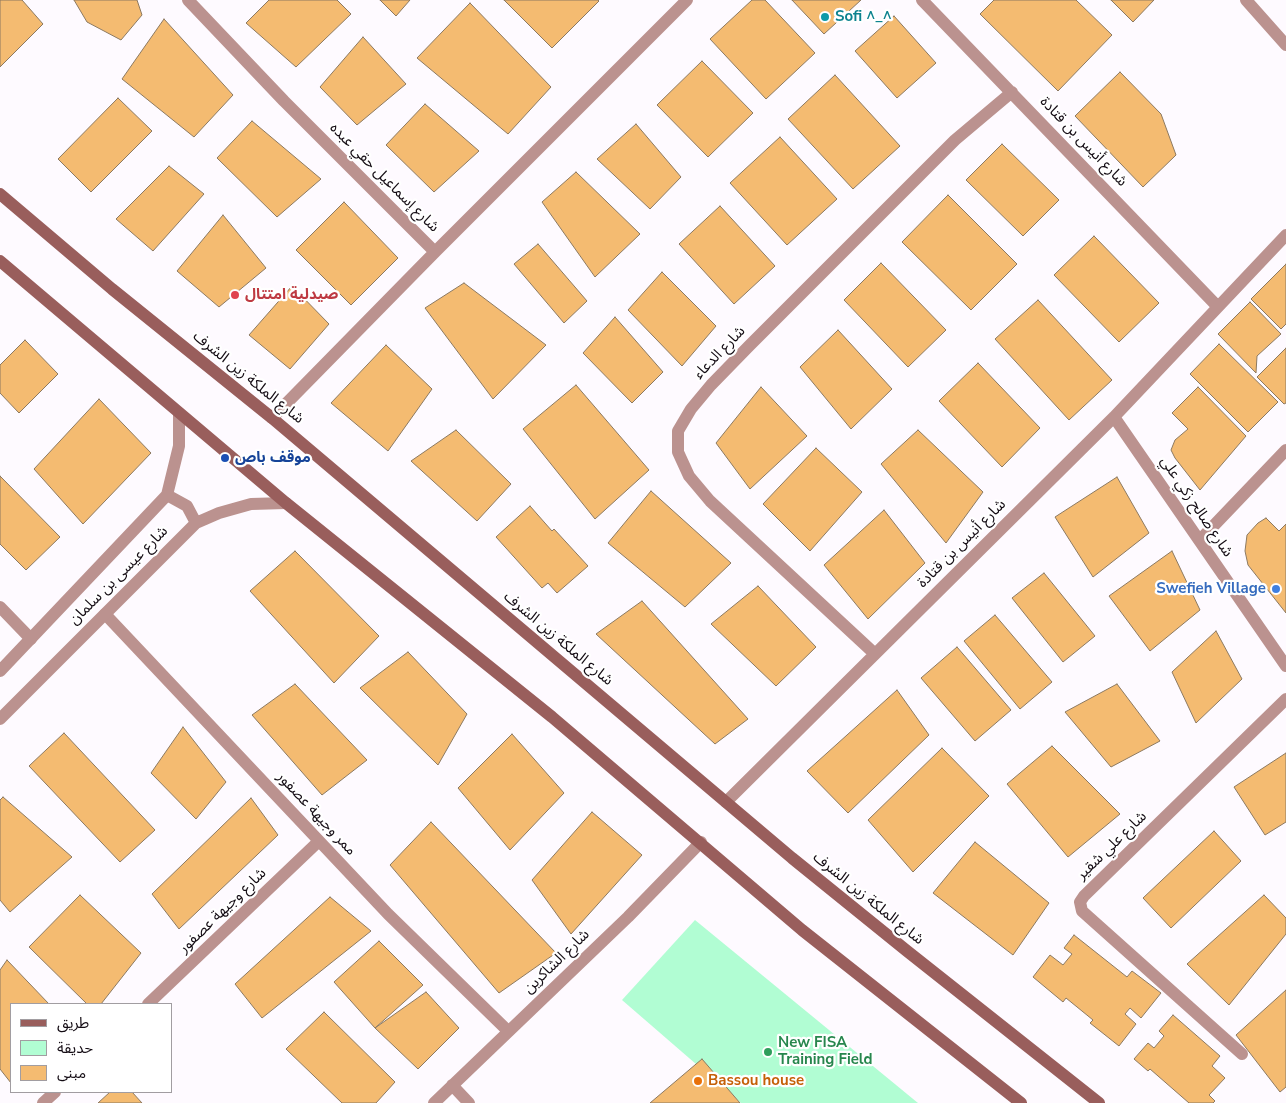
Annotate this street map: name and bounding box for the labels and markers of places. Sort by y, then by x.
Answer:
place label: Sofi ^_^ [835,8,892,26]
marker: Sofi ^_^ [819,11,831,23]
place label: صيدلية امتتال [245,286,338,304]
marker: صيدلية امتتال [229,289,241,301]
place label: موقف باص [235,449,311,467]
marker: موقف باص [219,452,231,464]
place label: Swefieh Village [1156,580,1266,598]
marker: Swefieh Village [1270,583,1282,595]
place label: New FISA Training Field [778,1034,873,1069]
marker: New FISA Training Field [762,1046,774,1058]
place label: Bassou house [708,1072,804,1090]
marker: Bassou house [692,1075,704,1087]

